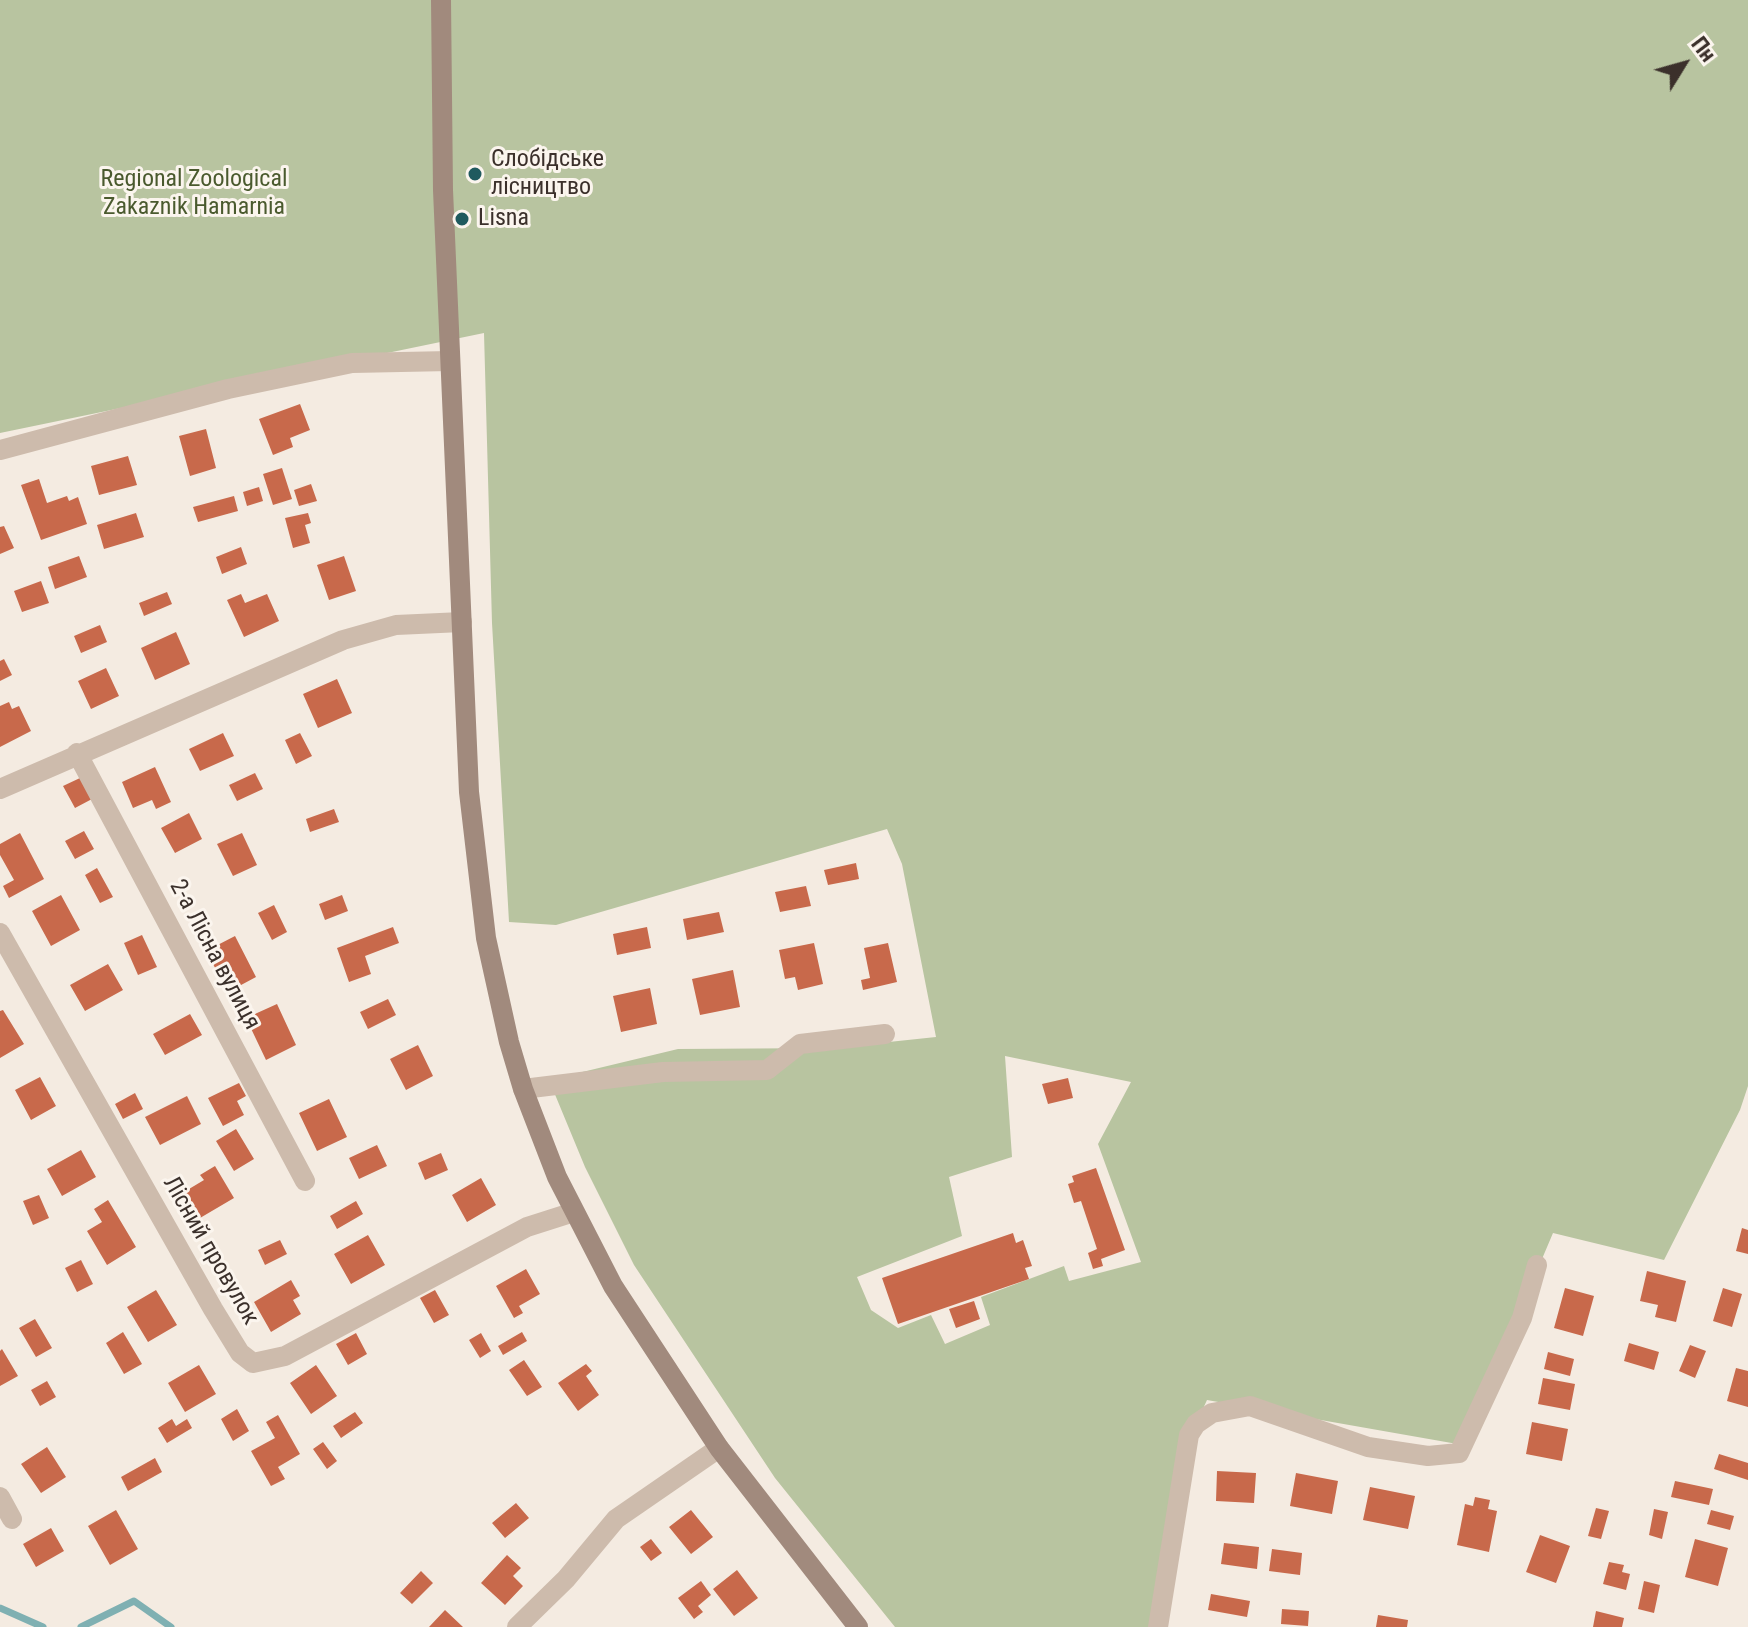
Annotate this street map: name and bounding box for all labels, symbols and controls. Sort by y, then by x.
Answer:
north arrow [1644,24,1724,104]
text: Пн [1686,32,1721,67]
place label: Слобідське лісництво [491,146,604,202]
marker: Слобідське лісництво [466,165,484,183]
park label: Regional Zoological Zakaznik Hamarnia [101,166,287,222]
place label: Lisna [478,205,529,233]
marker: Lisna [453,210,471,228]
street label: 2-а Лісна вулиця [162,875,266,1035]
street label: Лісний провулок [156,1172,264,1330]

